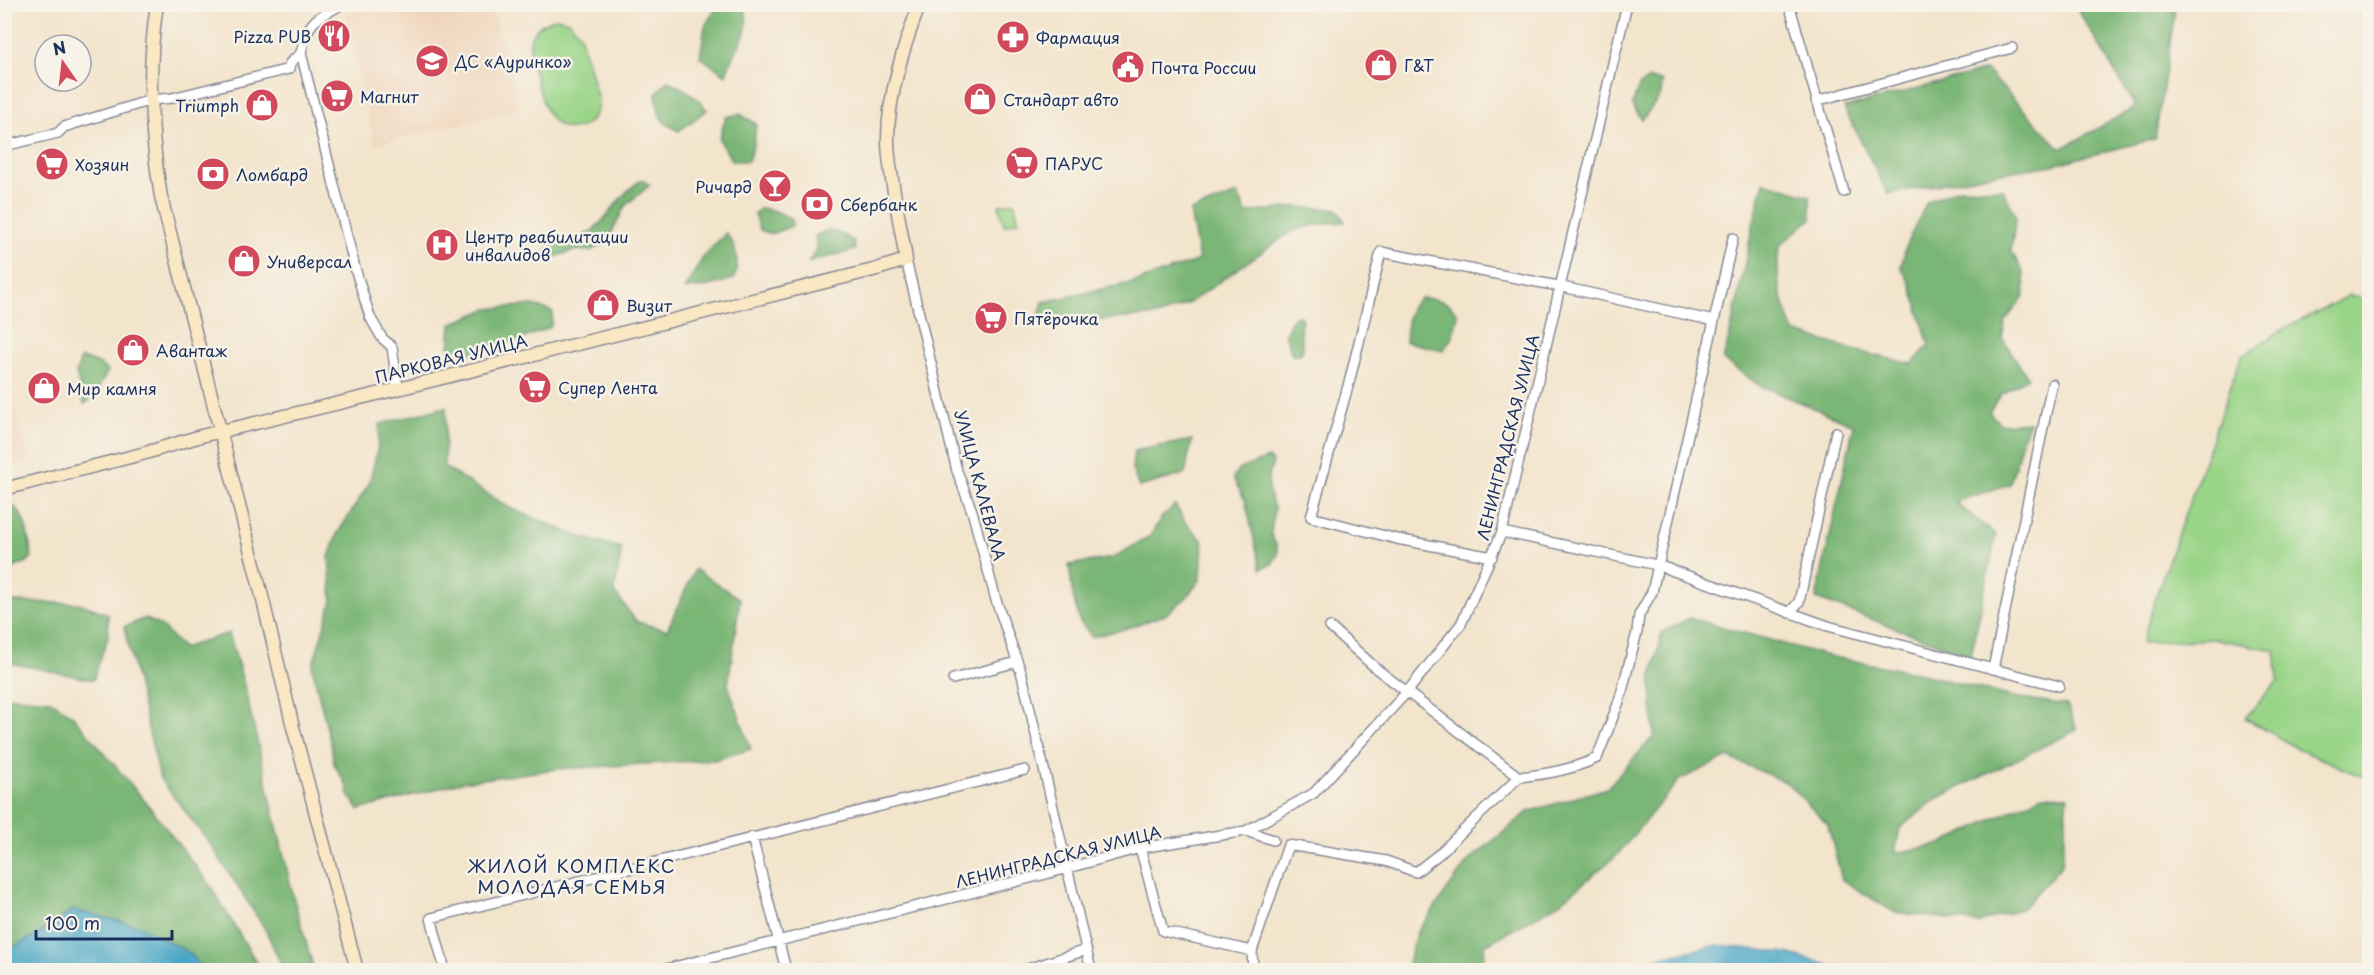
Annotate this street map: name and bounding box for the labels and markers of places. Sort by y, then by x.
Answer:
restaurant icon: Pizza PUB [316,18,352,54]
pharmacy icon: Фармация [995,19,1031,55]
place label: Pizza PUB [234,24,311,48]
place label: Фармация [1036,25,1120,49]
school or university icon: ДС «Ауринко» [414,43,450,79]
shop icon: Г&Т [1363,47,1399,83]
place label: ДС «Ауринко» [454,49,571,73]
public building icon: Почта России [1110,49,1146,85]
place label: Г&Т [1404,53,1434,77]
place label: Почта России [1151,55,1256,79]
supermarket icon: Магнит [319,78,355,114]
shop icon: Стандарт авто [962,81,998,117]
place label: Магнит [360,84,420,108]
shop icon: Triumph [244,87,280,123]
place label: Стандарт авто [1003,87,1119,111]
place label: Triumph [175,93,239,117]
supermarket icon: ПАРУС [1004,145,1040,181]
supermarket icon: Хозяин [34,146,70,182]
place label: ПАРУС [1045,151,1103,175]
place label: Хозяин [75,152,130,176]
bank icon: Ломбард [195,156,231,192]
place label: Ломбард [236,162,308,186]
bar icon: Ричард [757,168,793,204]
place label: Ричард [695,174,752,198]
bank icon: Сбербанк [799,186,835,222]
place label: Сбербанк [840,192,918,216]
place label: Центр реабилитации инвалидов [465,224,629,266]
hospital icon: Центр реабилитации инвалидов [424,227,460,263]
shop icon: Универсал [226,243,262,279]
place label: Универсал [267,249,352,273]
shop icon: Визит [585,287,621,323]
place label: Визит [626,293,673,317]
supermarket icon: Пятёрочка [973,300,1009,336]
place label: Пятёрочка [1014,306,1099,330]
shop icon: Авантаж [115,332,151,368]
place label: Авантаж [156,338,227,362]
supermarket icon: Супер Лента [517,369,553,405]
shop icon: Мир камня [26,370,62,406]
place label: Супер Лента [558,375,658,399]
place label: Мир камня [67,376,157,400]

